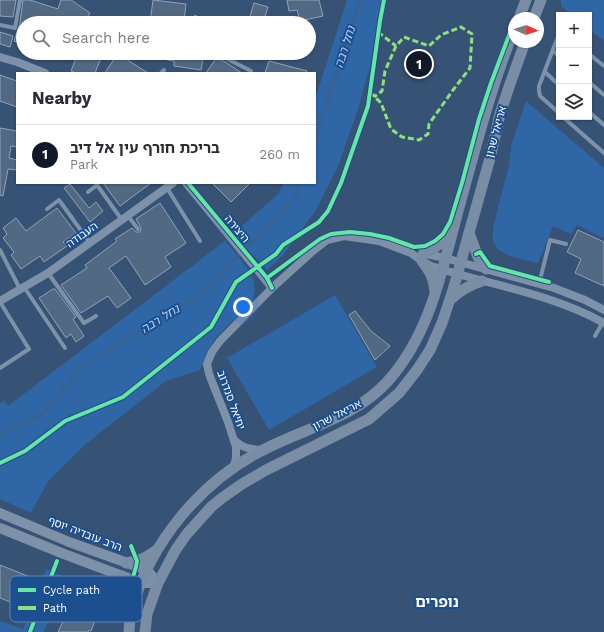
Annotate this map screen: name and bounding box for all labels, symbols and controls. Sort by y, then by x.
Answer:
north arrow [508,12,544,48]
map controls [556,12,592,120]
button: + [556,12,592,48]
search box [16,16,316,60]
water label: נחל רבה [332,23,359,70]
icon: search [30,27,52,49]
text: Search here [62,29,150,47]
button: − [556,48,592,84]
pin: 1 [406,49,432,79]
button: layers [556,84,592,120]
text: Nearby [32,88,91,108]
street label: אריאל שרון [483,105,509,159]
text: בריכת חורף עין אל דיב [70,139,220,157]
text: 1 [42,147,48,162]
text: 260 m [260,147,300,162]
text: Park [70,157,98,172]
street label: היצירה [222,213,252,245]
street label: העבודה [64,219,100,251]
your location [233,297,253,317]
water label: נחל רבה [138,301,183,336]
street label: יחיאל סנדרוב [214,369,248,431]
street label: אריאל שרון [310,397,364,433]
street label: הרב עובדיה יוסף [46,514,124,554]
legend [10,576,142,622]
text: Cycle path [43,584,100,597]
district label: נופרים [415,593,459,611]
text: Path [43,602,67,615]

